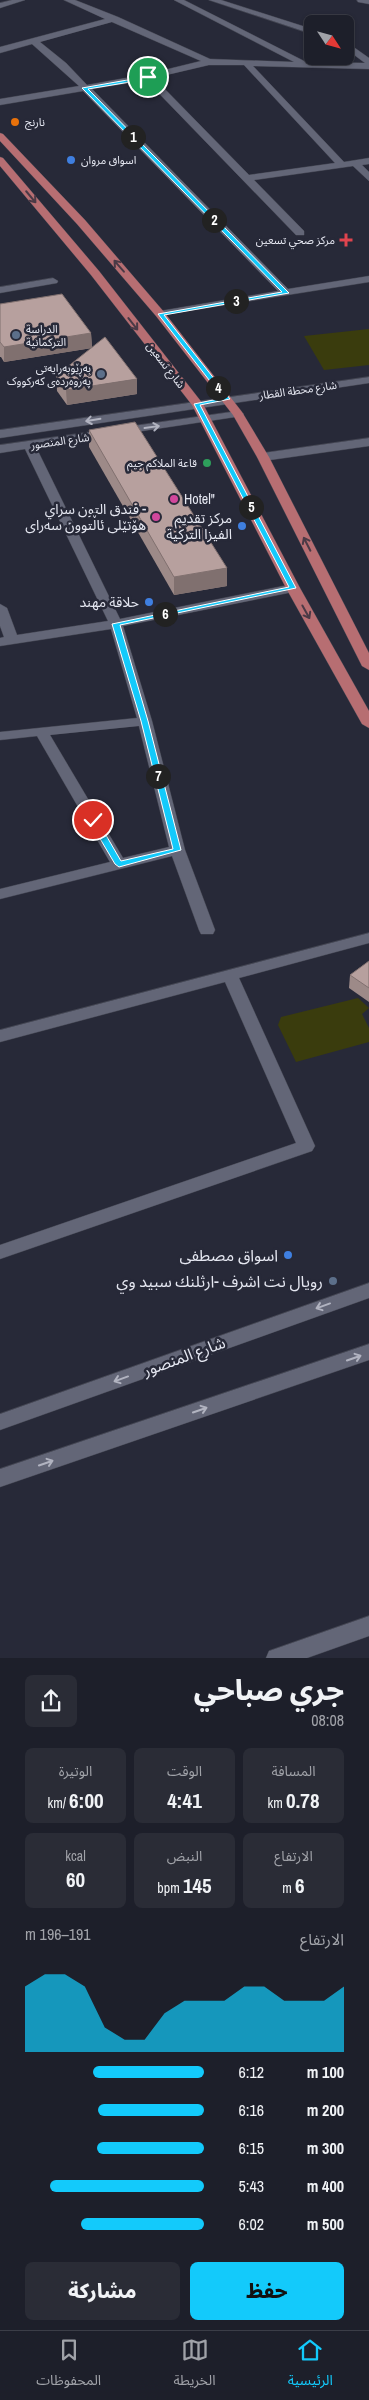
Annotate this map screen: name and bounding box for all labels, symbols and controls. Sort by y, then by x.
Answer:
north arrow [304,15,354,65]
map controls [304,15,354,65]
pin [127,56,169,98]
icon: arrive [134,63,162,91]
place label: نارنج [25,115,45,130]
marker: نارنج [9,116,21,128]
pin: 1 [120,124,146,150]
text: 1 [130,128,137,146]
place label: اسواق مروان [81,153,136,167]
marker: اسواق مروان [65,154,77,166]
one-way arrow [26,191,37,204]
pin: 2 [202,208,226,232]
text: 2 [211,211,218,229]
place label: مركز صحي تسعين [256,233,335,250]
marker: مركز صحي تسعين [339,233,353,247]
one-way arrow [114,260,125,273]
pin: 3 [224,288,248,314]
text: 3 [233,292,240,310]
one-way arrow [128,317,139,330]
place label: الدراسة التركمانية [26,322,66,349]
marker: الدراسة التركمانية [10,329,22,341]
street label: شارع تسعين [143,339,189,392]
place label: بەڕێوبەرایەتی پەروەردەی کەرکووک [7,361,91,389]
marker: بەڕێوبەرایەتی پەروەردەی کەرکووک [95,368,107,380]
pin: 4 [206,376,230,400]
street label: شارع محطة القطار [257,378,338,404]
text: 4 [215,379,222,397]
one-way arrow [85,415,101,425]
one-way arrow [144,422,160,432]
street label: شارع المنصور [29,430,91,453]
place label: قاعة الملاكم جيم [127,456,197,472]
marker: قاعة الملاكم جيم [201,457,213,469]
place label: Hotel" [184,490,215,508]
marker: Hotel" [168,493,180,505]
pin: 5 [238,494,264,520]
text: 5 [248,498,255,516]
place label: فندق التون سراي - هۆتێلی ئاڵتوون سەرای [25,500,146,534]
place label: مركز تقديم الفيزا التركية [166,509,232,543]
marker: فندق التون سراي - هۆتێلی ئاڵتوون سەرای [150,511,162,523]
marker: مركز تقديم الفيزا التركية [236,520,248,532]
one-way arrow [302,537,311,552]
place label: حلاقة مهند [79,593,139,611]
marker: حلاقة مهند [143,596,155,608]
pin: 6 [152,602,178,626]
one-way arrow [302,604,311,619]
text: 6 [162,605,169,623]
pin: 7 [146,764,170,788]
text: 7 [155,767,162,785]
pin [72,799,114,841]
icon: check [79,806,107,834]
place label: اسواق مصطفى [180,1244,278,1266]
marker: اسواق مصطفى [282,1249,294,1261]
place label: رويال نت اشرف -ارثلنك سبيد وي [116,1270,323,1294]
marker: رويال نت اشرف -ارثلنك سبيد وي [327,1275,339,1287]
one-way arrow [316,1302,331,1311]
street label: شارع المنصور [139,1331,229,1383]
one-way arrow [345,1352,361,1362]
one-way arrow [113,1374,129,1384]
one-way arrow [192,1405,207,1414]
one-way arrow [38,1457,54,1467]
text: جري صباحي [194,1671,344,1709]
button: share [25,1675,77,1727]
text: 08:08 [311,1709,344,1731]
text: الوتيرة [59,1762,92,1780]
text: الوقت [167,1762,202,1780]
text: المسافة [271,1762,316,1780]
text: 6:00 [69,1786,104,1815]
text: 4:41 [167,1786,202,1815]
text: 0.78 [286,1786,320,1815]
text: /km [47,1794,69,1812]
text: km [267,1794,286,1812]
text: kcal [65,1847,86,1865]
text: النبض [167,1847,202,1865]
text: الارتفاع [274,1847,313,1865]
text: 60 [66,1865,85,1894]
text: 145 [183,1871,212,1900]
text: 6 [295,1871,305,1900]
text: bpm [157,1879,183,1897]
text: m [282,1879,295,1897]
text: 191–196 m [25,1923,91,1945]
text: الارتفاع [300,1928,344,1950]
text: 6:12 [238,2061,264,2083]
text: 100 m [307,2061,344,2083]
text: 6:16 [238,2099,264,2121]
text: 200 m [307,2099,344,2121]
text: 6:15 [238,2137,264,2159]
text: 300 m [307,2137,344,2159]
text: 5:43 [238,2175,264,2197]
text: 400 m [307,2175,344,2197]
text: 6:02 [238,2213,264,2235]
text: 500 m [307,2213,344,2235]
button: مشاركة [25,2262,180,2320]
button: حفظ [190,2262,344,2320]
tab: المحفوظات [36,2336,101,2395]
tab: الخريطة [174,2336,215,2395]
tab: الرئيسية [288,2336,333,2395]

